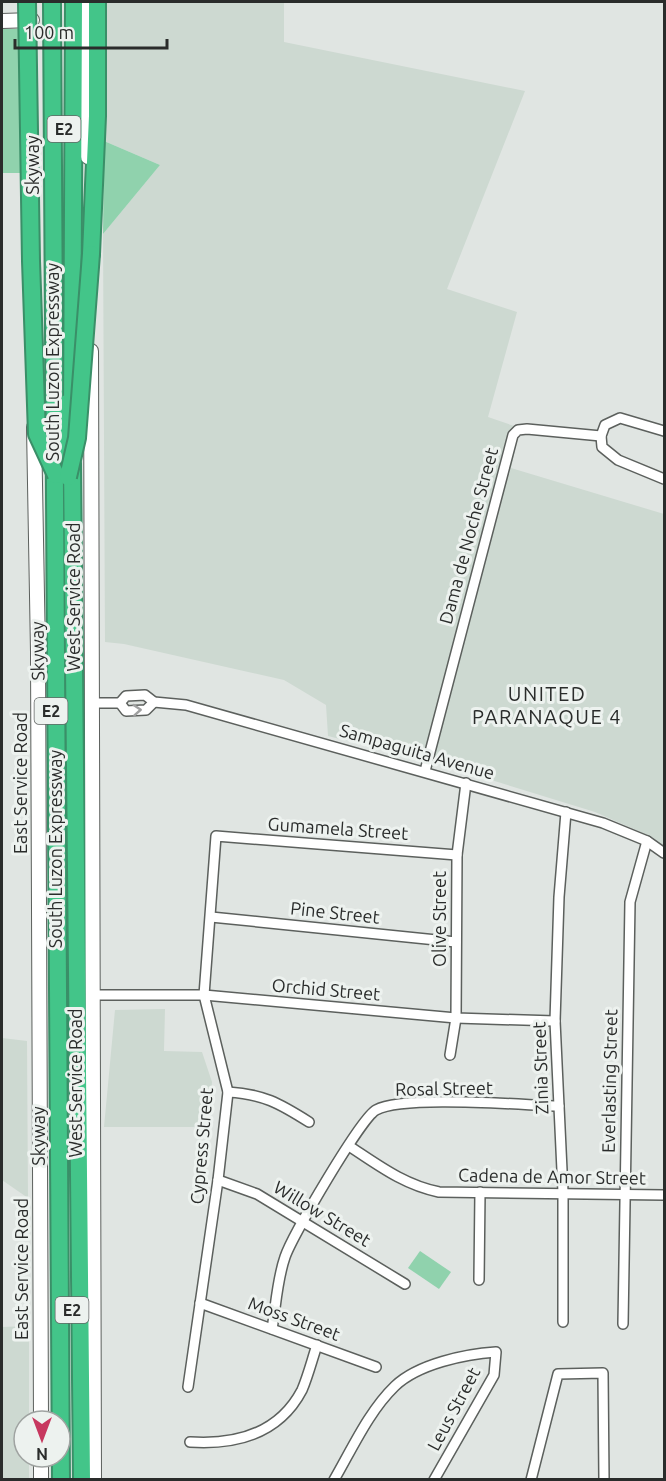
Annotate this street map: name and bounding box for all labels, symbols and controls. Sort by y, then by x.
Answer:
scale bar [15,12,166,50]
text: 100 m [24,22,74,42]
road number: E2 [48,116,80,142]
street label: Skyway [22,135,42,195]
street label: South Luzon Expressway [42,263,62,461]
street label: Dama de Noche Street [435,445,501,626]
street label: West Service Road [63,523,83,671]
street label: Skyway [26,621,48,681]
district label: UNITED PARANAQUE 4 [472,682,622,728]
road number: E2 [34,698,68,724]
one-way arrow [132,704,141,717]
street label: East Service Road [10,712,30,854]
street label: Sampaguita Avenue [338,719,497,783]
street label: South Luzon Expressway [45,750,65,948]
street label: Gumamela Street [267,813,409,843]
street label: Olive Street [429,871,449,967]
street label: Pine Street [289,897,381,927]
street label: Orchid Street [271,974,381,1004]
street label: West Service Road [65,1009,85,1157]
street label: Everlasting Street [598,1009,620,1153]
street label: Zinia Street [528,1021,552,1115]
street label: Rosal Street [395,1077,493,1099]
street label: Cypress Street [186,1087,216,1205]
street label: Skyway [28,1106,48,1166]
street label: Cadena de Amor Street [458,1164,646,1188]
street label: Willow Street [270,1176,375,1250]
street label: East Service Road [11,1198,31,1340]
street label: Moss Street [246,1292,343,1344]
road number: E2 [56,1297,88,1323]
street label: Leus Street [423,1363,483,1454]
north arrow [12,1409,72,1469]
text: N [36,1445,48,1463]

